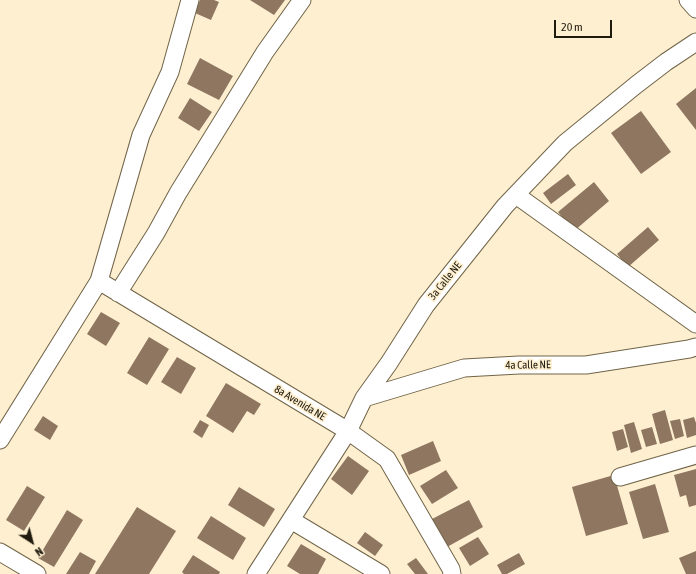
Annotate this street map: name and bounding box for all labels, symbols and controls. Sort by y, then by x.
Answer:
scale bar [556,12,614,38]
text: 20 m [561,20,583,34]
street label: 3a Calle NE [426,259,464,303]
street label: 4a Calle NE [505,358,551,372]
street label: 8a Avenida NE [272,383,328,423]
north arrow [12,522,52,562]
text: N [33,545,45,558]

